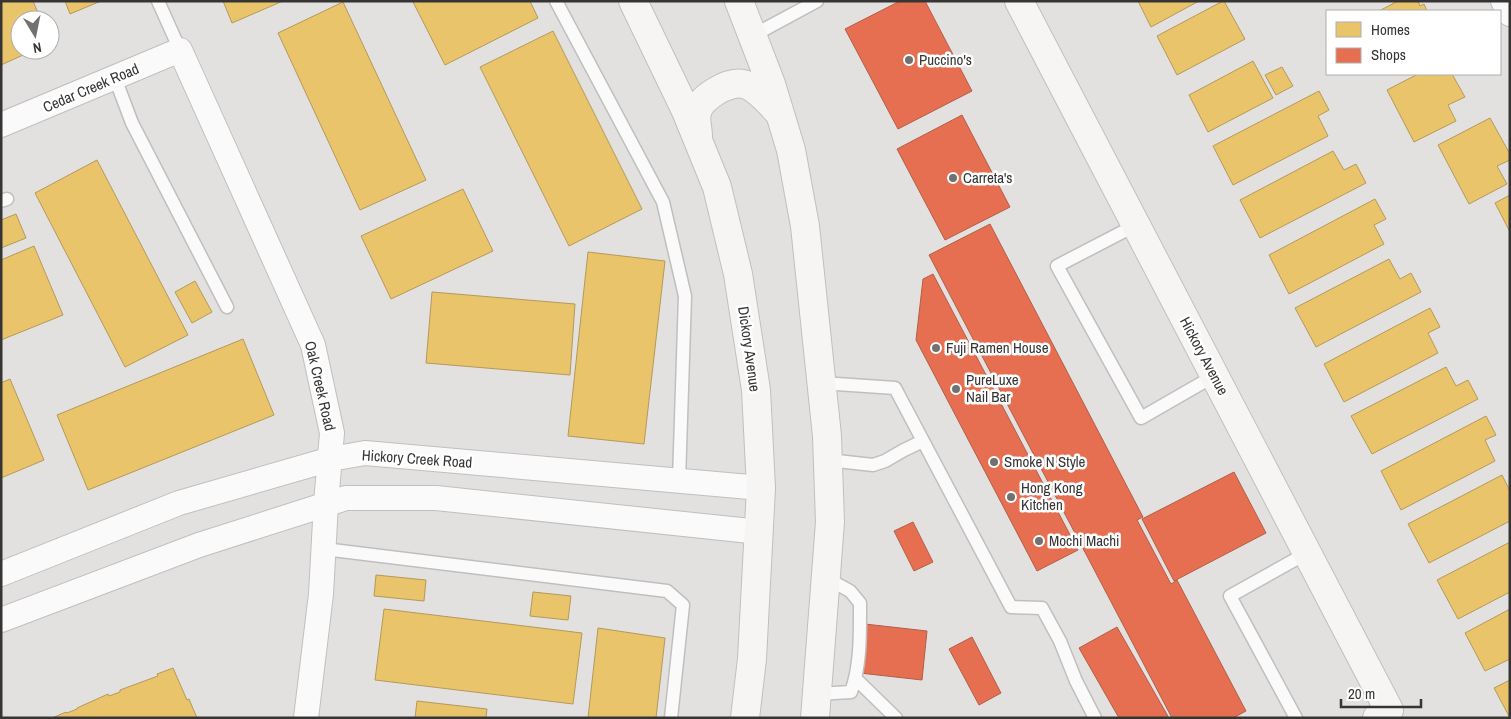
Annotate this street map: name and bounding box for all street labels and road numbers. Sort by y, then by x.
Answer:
street label: Cedar Creek Road [40,58,142,117]
street label: Dickory Avenue [733,305,766,393]
street label: Hickory Avenue [1175,313,1234,399]
street label: Oak Creek Road [300,339,341,433]
street label: Hickory Creek Road [361,444,473,473]

